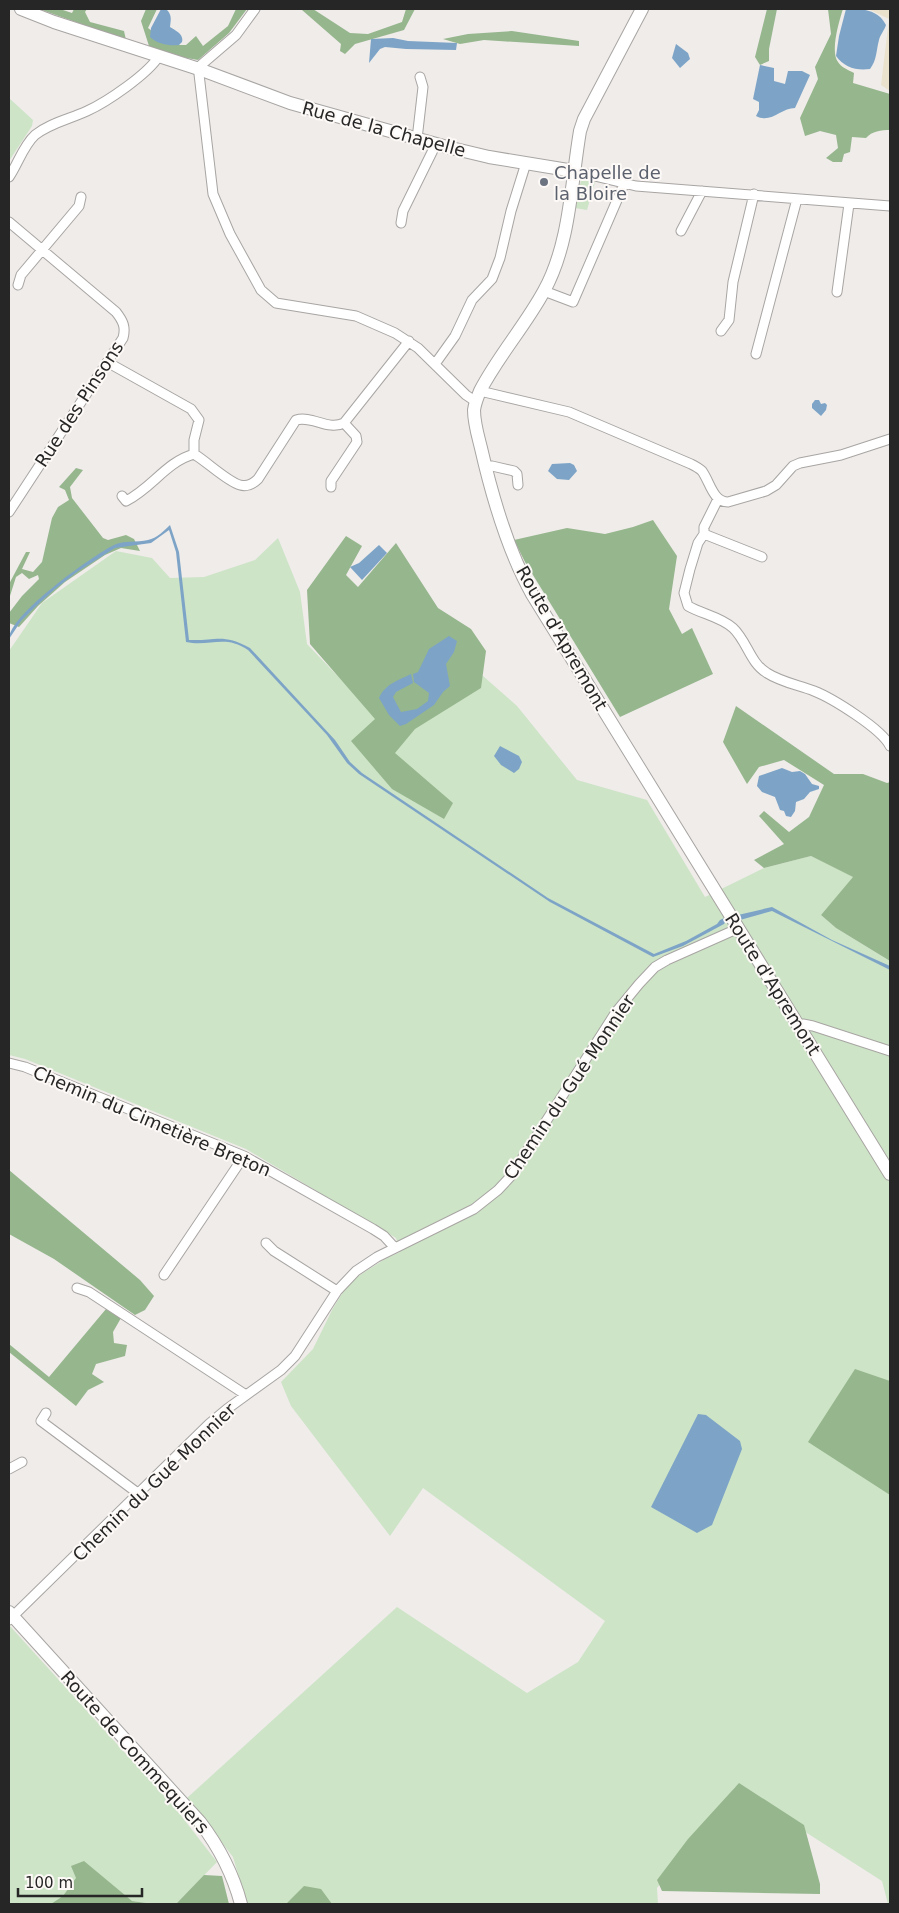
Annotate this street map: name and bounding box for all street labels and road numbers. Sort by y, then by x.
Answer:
street label: Rue de la Chapelle [300,97,468,161]
street label: Rue des Pinsons [31,337,127,471]
street label: Route d'Apremont [512,562,612,714]
street label: Route d'Apremont [721,909,825,1059]
street label: Chemin du Gué Monnier [499,990,639,1183]
street label: Chemin du Cimetière Breton [30,1061,274,1181]
street label: Chemin du Gué Monnier [68,1398,240,1565]
street label: Route de Commequiers [56,1666,214,1838]

